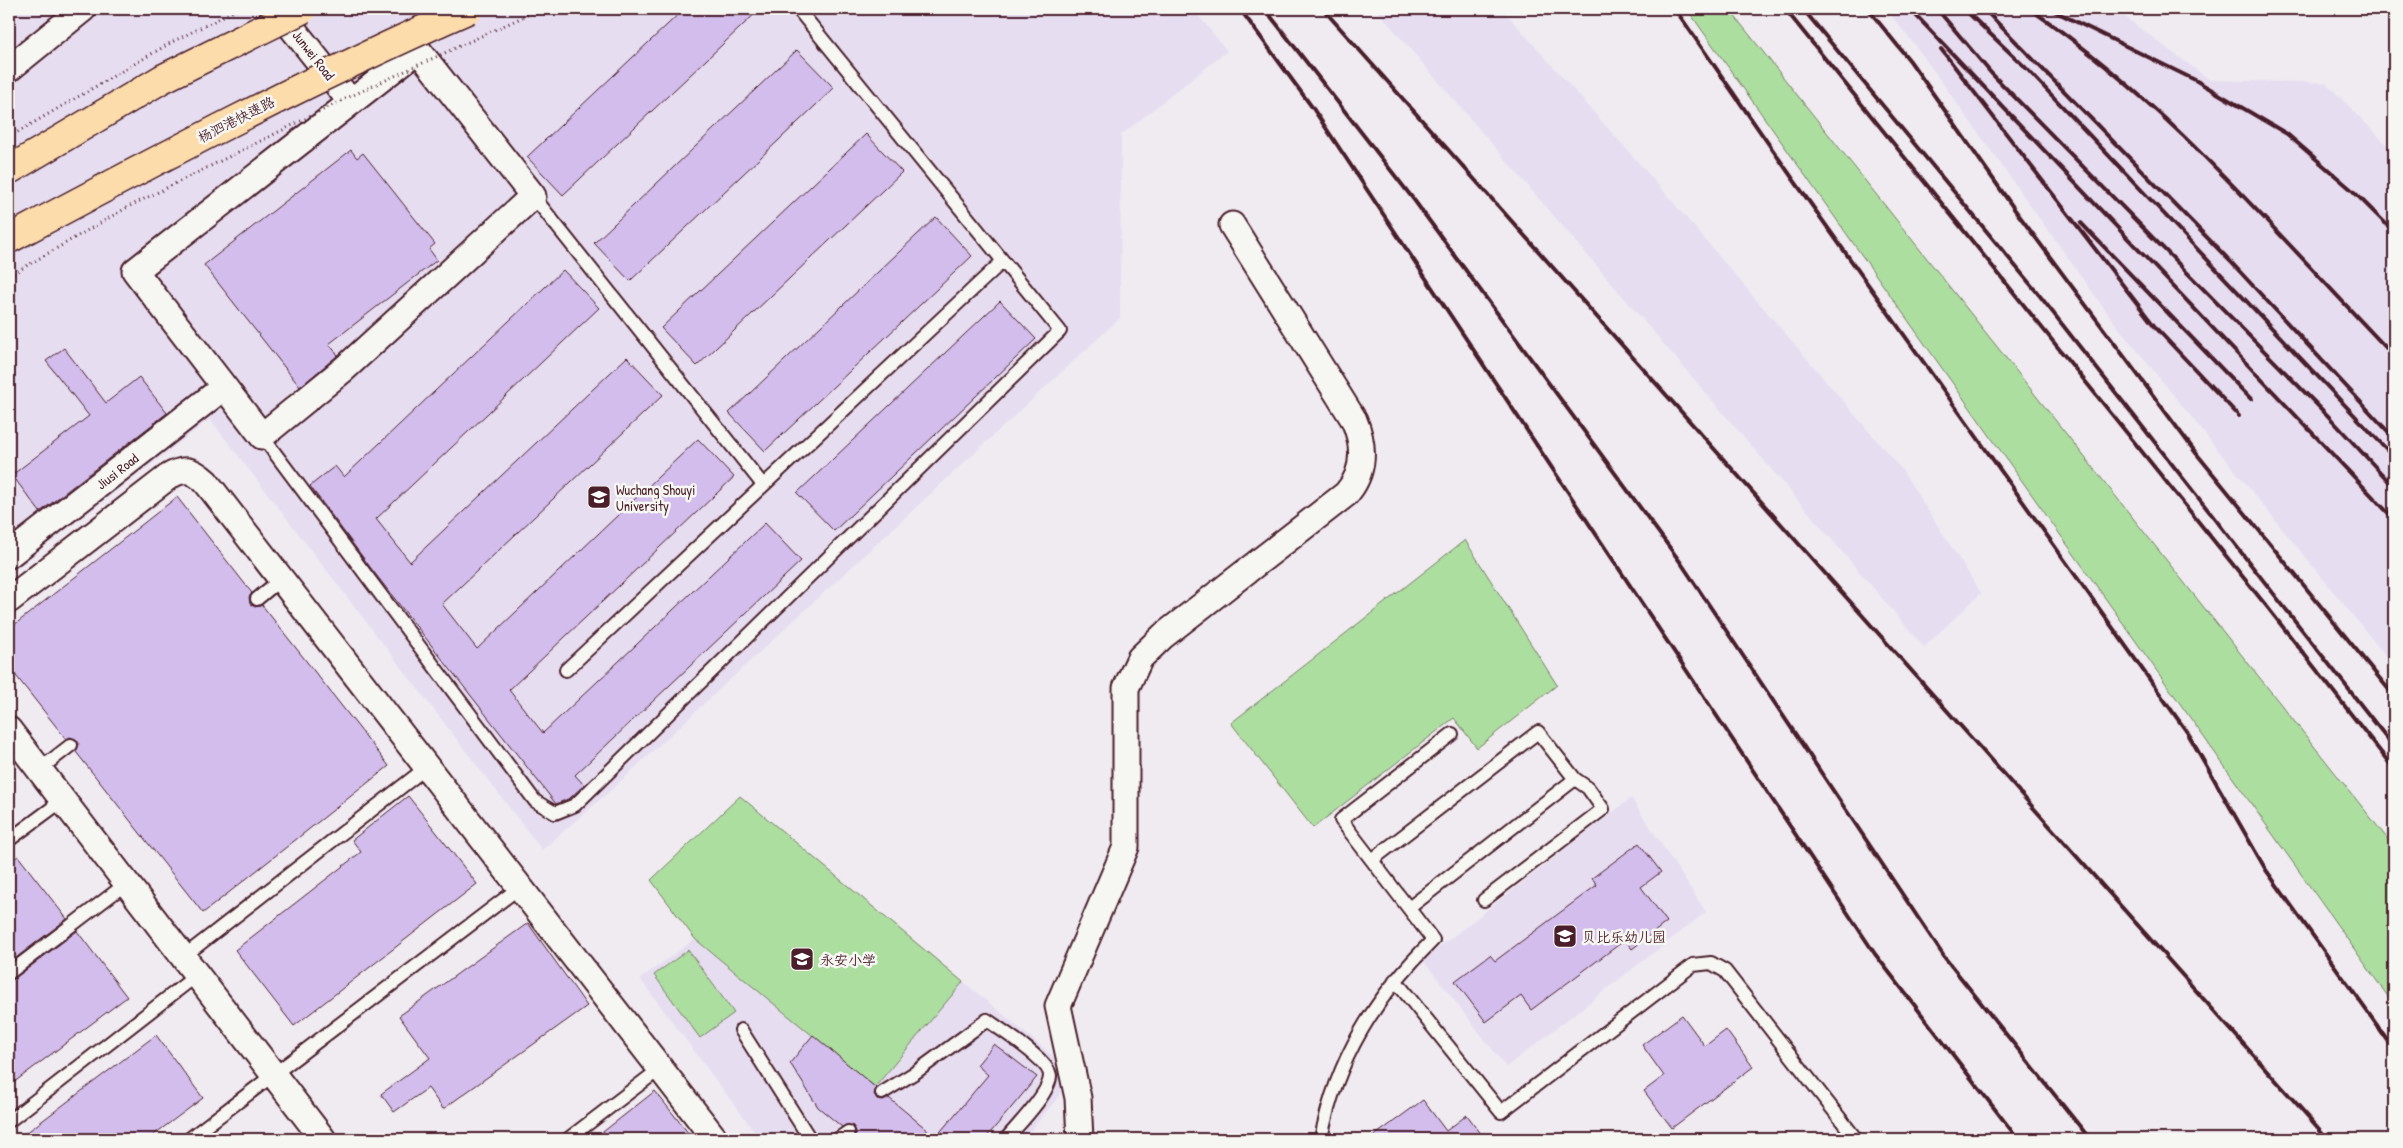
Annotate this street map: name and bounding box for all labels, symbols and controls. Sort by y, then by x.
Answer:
street label: Junwei Road [289,26,340,84]
street label: 杨泗港快速路 [194,91,278,147]
street label: Jiusi Road [92,448,142,493]
place label: Wuchang Shouyi University [616,480,695,516]
school or university icon: Wuchang Shouyi University [586,484,612,510]
school or university icon: 贝比乐幼儿园 [1552,923,1578,949]
place label: 贝比乐幼儿园 [1582,927,1666,946]
school or university icon: 永安小学 [789,946,815,972]
place label: 永安小学 [820,950,876,969]

